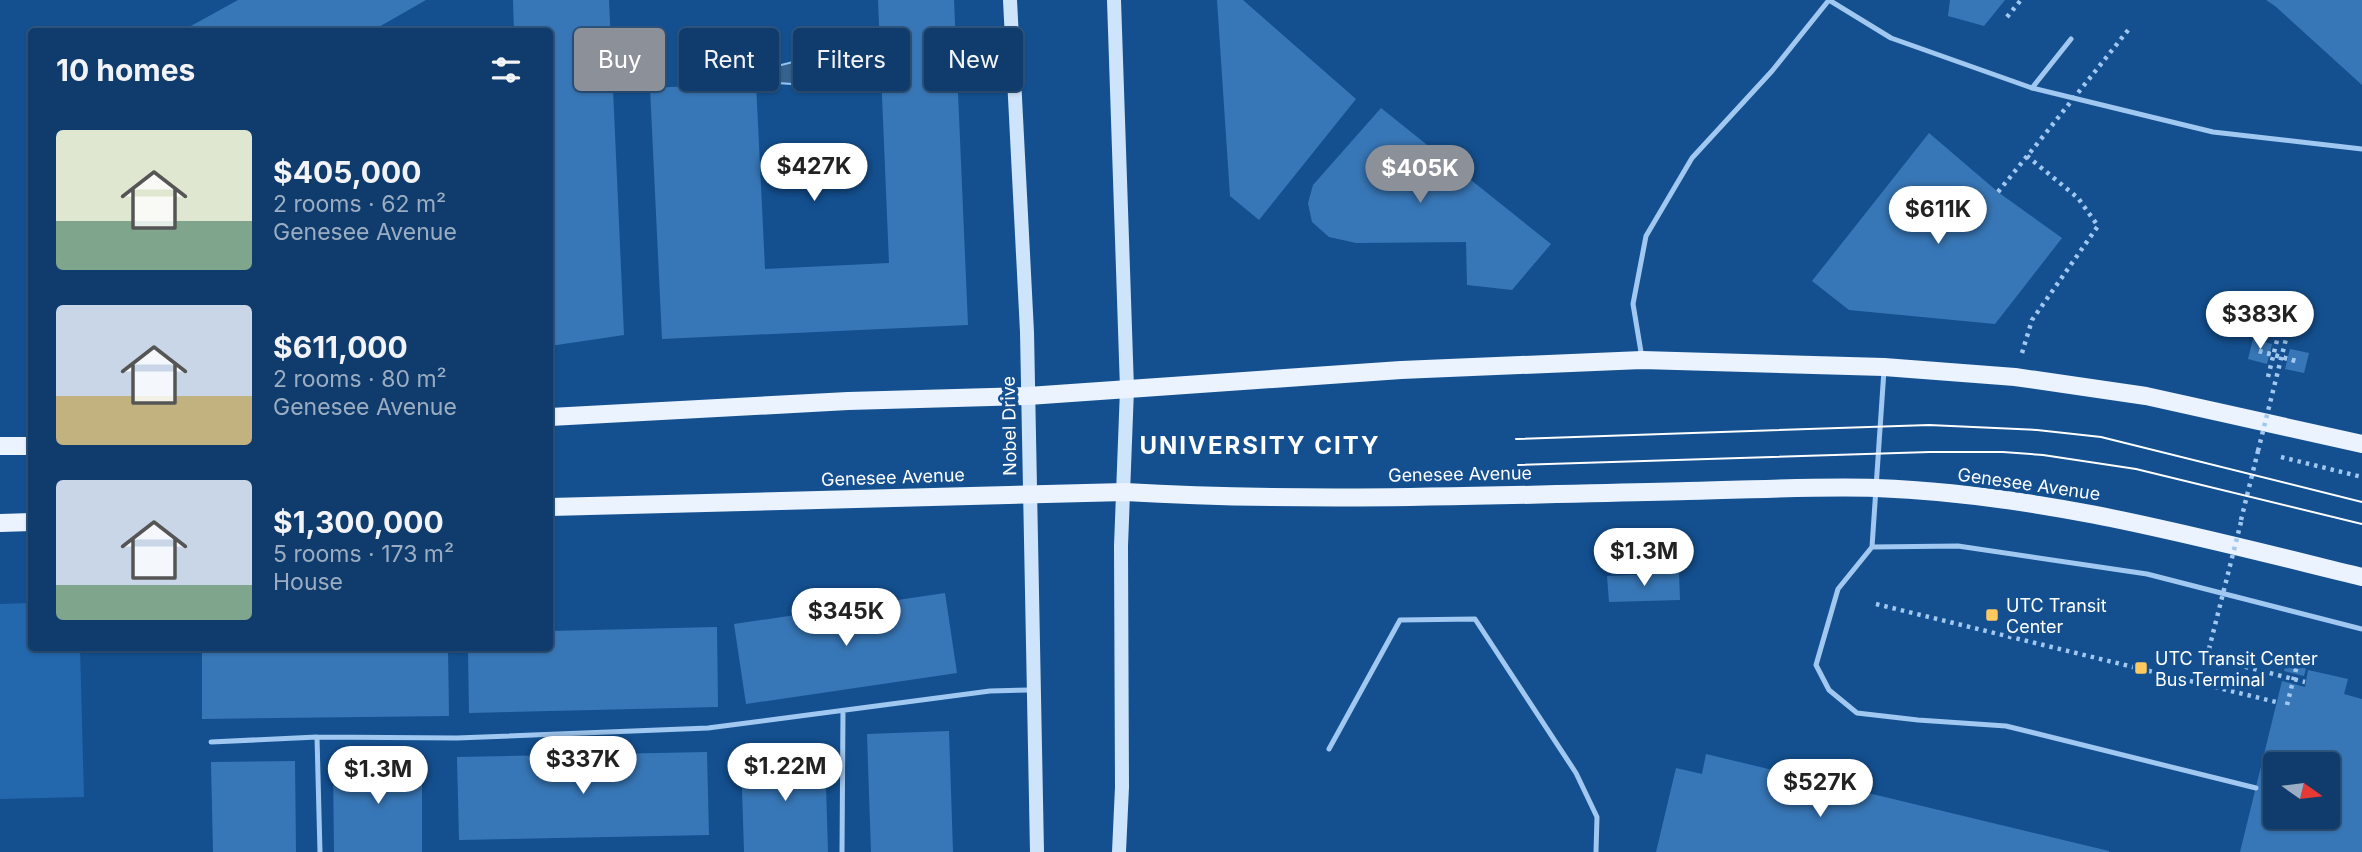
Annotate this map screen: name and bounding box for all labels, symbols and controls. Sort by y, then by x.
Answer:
chip: Buy [574,28,665,91]
chip: Rent [679,28,779,91]
chip: Filters [793,28,910,91]
chip: New [924,28,1023,91]
icon: filters [487,51,525,89]
text: 10 homes [56,52,195,88]
pin: $427K [765,144,863,203]
pin: $405K [1371,146,1469,205]
text: $427K [776,152,852,180]
text: $405,000 [273,154,421,190]
text: $405K [1381,154,1459,182]
icon: home [112,158,196,242]
pin: $611K [1889,187,1987,246]
text: 2 rooms · 62 m² [273,190,446,218]
text: $611K [1905,195,1971,223]
text: Genesee Avenue [273,218,457,246]
pin: $383K [2211,292,2309,351]
text: $383K [2222,300,2298,328]
text: $611,000 [273,329,408,365]
icon: home [112,333,196,417]
text: 2 rooms · 80 m² [273,365,447,393]
street label: Nobel Drive [998,376,1020,476]
text: Genesee Avenue [273,393,457,421]
district label: UNIVERSITY CITY [1139,431,1381,460]
street label: Genesee Avenue [1388,462,1532,486]
street label: Genesee Avenue [821,464,965,490]
street label: Genesee Avenue [1956,464,2102,504]
text: $1,300,000 [273,504,444,540]
icon: home [112,508,196,592]
pin: $1.3M [1595,528,1693,588]
text: $1.3M [1610,537,1678,565]
text: 5 rooms · 173 m² [273,540,454,568]
text: House [273,568,343,596]
pin: $345K [797,588,895,648]
place label: UTC Transit Center [2006,595,2107,637]
text: $345K [808,597,884,625]
marker: UTC Transit Center [1984,607,2000,623]
place label: UTC Transit Center Bus Terminal [2155,648,2318,690]
marker: UTC Transit Center Bus Terminal [2133,660,2149,676]
pin: $337K [534,736,632,796]
pin: $1.22M [728,744,842,803]
text: $337K [546,745,620,773]
pin: $1.3M [329,746,427,806]
text: $1.22M [743,752,827,780]
north arrow [2263,752,2340,830]
map controls [2263,752,2340,829]
text: $1.3M [344,755,412,783]
pin: $527K [1771,760,1869,819]
text: $527K [1783,768,1857,796]

